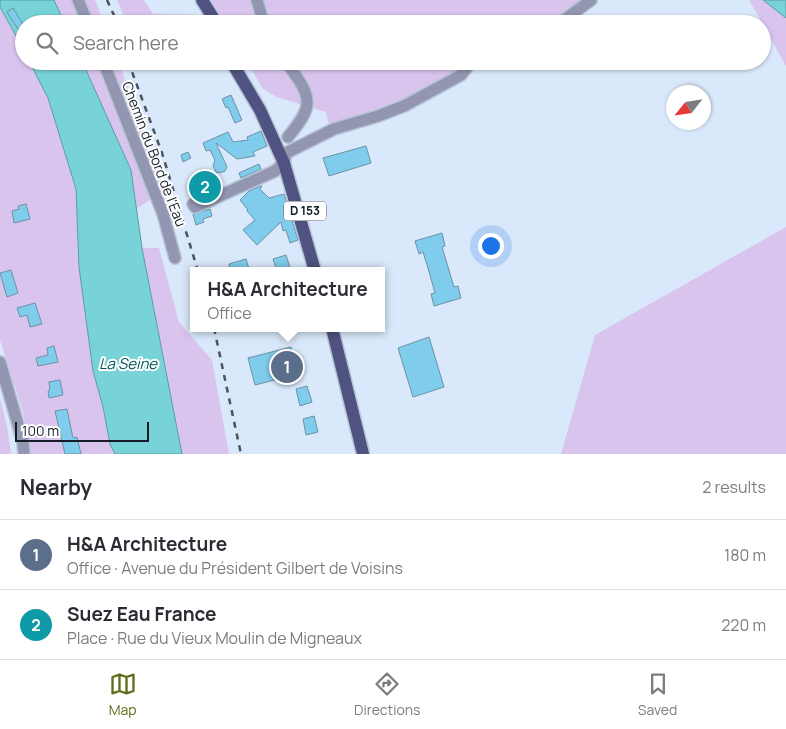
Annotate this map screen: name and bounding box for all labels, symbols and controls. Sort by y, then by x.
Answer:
search box [15,15,771,70]
icon: search [33,29,61,57]
text: Search here [73,30,179,56]
street label: Chemin du Bord de l'Eau [118,79,191,229]
north arrow [666,85,711,130]
pin: 2 [189,168,221,206]
road number: D 153 [284,202,326,220]
your location [478,233,504,259]
popup [190,267,385,332]
text: H&A Architecture [207,276,368,302]
text: Office [207,302,252,324]
pin: 1 [271,348,303,386]
water label: La Seine [99,353,158,374]
scale bar [15,419,149,442]
text: 100 m [22,421,59,440]
text: Nearby [20,473,92,501]
text: 2 results [702,476,766,498]
text: H&A Architecture [67,531,227,557]
text: 1 [32,544,40,566]
text: 180 m [724,544,766,566]
text: Office · Avenue du Président Gilbert de Voisins [67,557,403,579]
text: Suez Eau France [67,601,217,627]
text: 2 [31,614,41,636]
text: 220 m [721,614,766,636]
text: Place · Rue du Vieux Moulin de Migneaux [67,627,362,649]
tab: Map [109,670,137,719]
tab: Directions [354,670,420,719]
tab: Saved [638,670,677,719]

